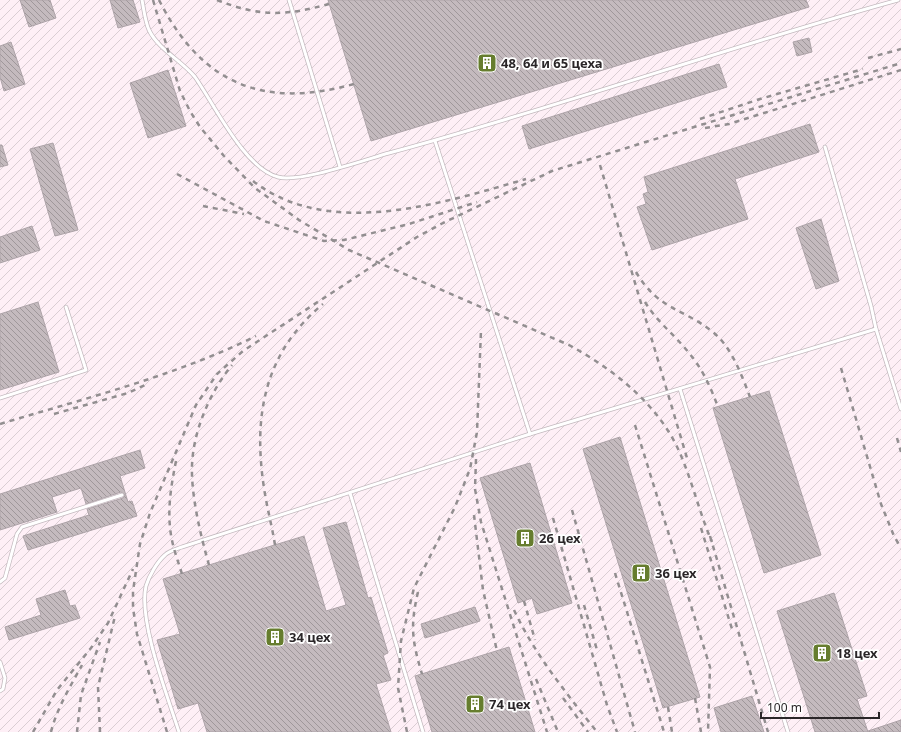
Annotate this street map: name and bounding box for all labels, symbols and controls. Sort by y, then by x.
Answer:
building icon: 48, 64 и 65 цеха [476,52,498,74]
place label: 48, 64 и 65 цеха [501,54,602,72]
building icon: 26 цех [514,527,536,549]
place label: 26 цех [539,529,581,547]
building icon: 36 цех [630,562,652,584]
place label: 36 цех [655,564,697,582]
building icon: 34 цех [264,626,286,648]
place label: 34 цех [289,628,331,646]
building icon: 18 цех [811,642,833,664]
place label: 18 цех [836,644,878,662]
building icon: 74 цех [464,693,486,715]
scale bar [761,694,879,720]
place label: 74 цех [489,695,531,713]
text: 100 m [767,699,802,716]

